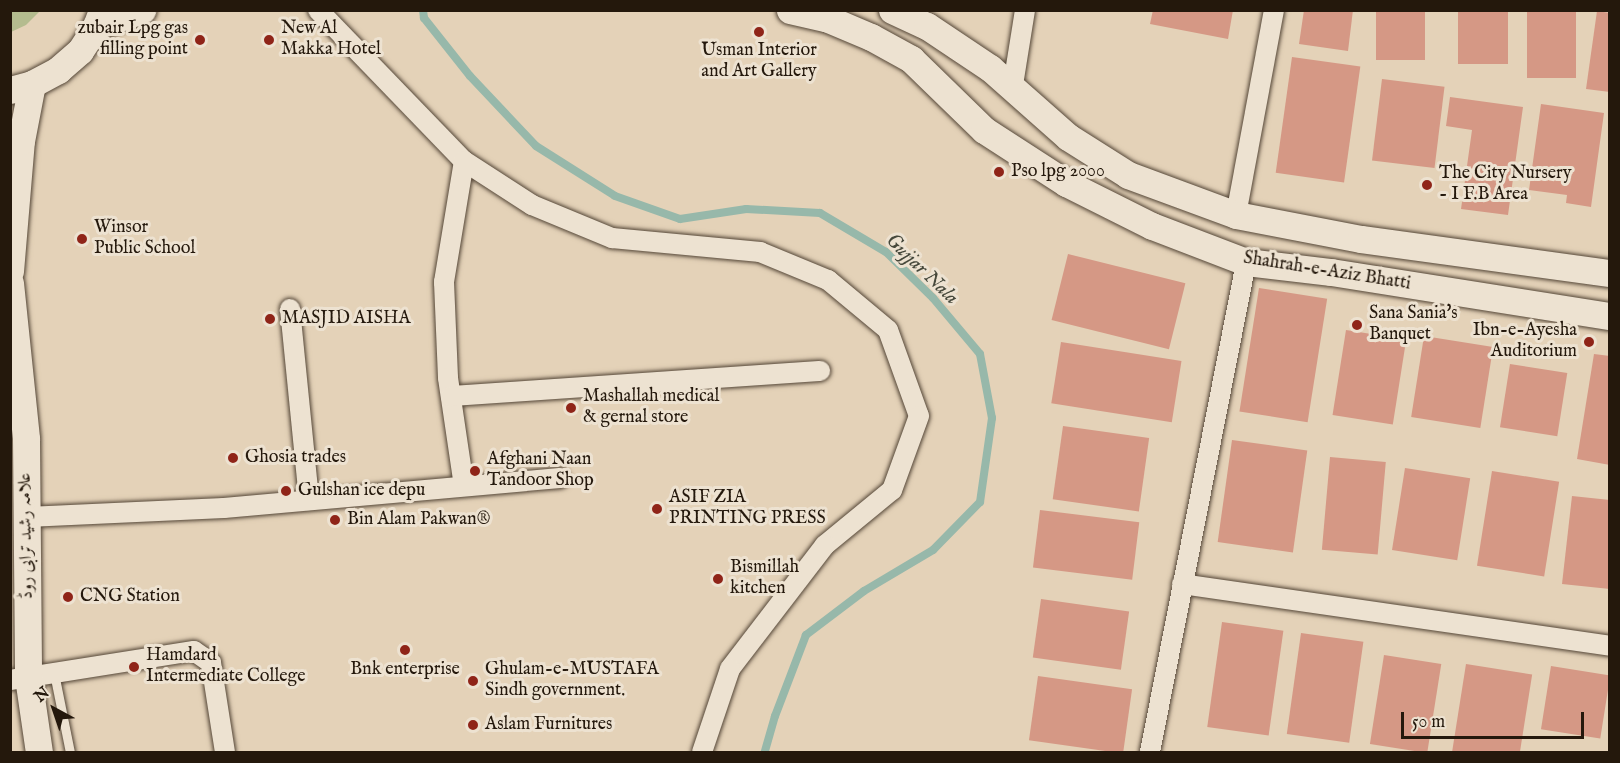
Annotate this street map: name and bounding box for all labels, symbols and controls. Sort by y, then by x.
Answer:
place label: zubair Lpg gas filling point [77,19,188,62]
place label: New Al Makka Hotel [281,19,381,62]
marker: Usman Interior and Art Gallery [752,25,766,39]
marker: zubair Lpg gas filling point [193,33,207,47]
marker: New Al Makka Hotel [262,33,276,47]
place label: Usman Interior and Art Gallery [701,41,817,84]
place label: Pso lpg 2000 [1011,161,1105,183]
place label: The City Nursery - I F.B Area [1439,164,1572,207]
marker: Pso lpg 2000 [992,165,1006,179]
marker: The City Nursery - I F.B Area [1420,178,1434,192]
place label: Winsor Public School [94,218,195,260]
water label: Gujjar Nala [881,228,963,310]
marker: Winsor Public School [75,232,89,246]
street label: Shahrah-e-Aziz Bhatti [1242,248,1412,296]
place label: Sana Sania's Banquet [1369,304,1458,346]
place label: MASJID AISHA [282,308,411,330]
marker: MASJID AISHA [263,312,277,326]
marker: Sana Sania's Banquet [1350,318,1364,332]
place label: Ibn-e-Ayesha Auditorium [1473,321,1577,364]
marker: Ibn-e-Ayesha Auditorium [1582,335,1596,349]
place label: Mashallah medical & gernal store [583,387,719,430]
marker: Mashallah medical & gernal store [564,401,578,415]
place label: Ghosia trades [245,447,346,469]
place label: Afghani Naan Tandoor Shop [487,450,594,492]
marker: Ghosia trades [226,451,240,465]
marker: Afghani Naan Tandoor Shop [468,464,482,478]
street label: علامہ رشید ترابی روڈ [15,473,39,599]
place label: Gulshan ice depu [298,480,425,502]
marker: Gulshan ice depu [279,484,293,498]
place label: ASIF ZIA PRINTING PRESS [669,488,826,530]
marker: ASIF ZIA PRINTING PRESS [650,502,664,516]
place label: Bin Alam Pakwan® [347,509,490,531]
marker: Bin Alam Pakwan® [328,513,342,527]
place label: Bismillah kitchen [730,558,799,600]
marker: Bismillah kitchen [711,572,725,586]
place label: CNG Station [80,586,180,608]
marker: CNG Station [61,590,75,604]
marker: Bnk enterprise [398,643,412,657]
place label: Hamdard Intermediate College [146,646,306,688]
place label: Bnk enterprise [350,659,460,681]
marker: Hamdard Intermediate College [127,660,141,674]
place label: Ghulam-e-MUSTAFA Sindh government. [485,660,659,702]
marker: Ghulam-e-MUSTAFA Sindh government. [466,674,480,688]
north arrow [24,679,84,739]
text: N [31,683,54,707]
scale bar [1404,700,1587,738]
text: 50 m [1412,711,1445,734]
place label: Aslam Furnitures [485,714,612,736]
marker: Aslam Furnitures [466,718,480,732]

